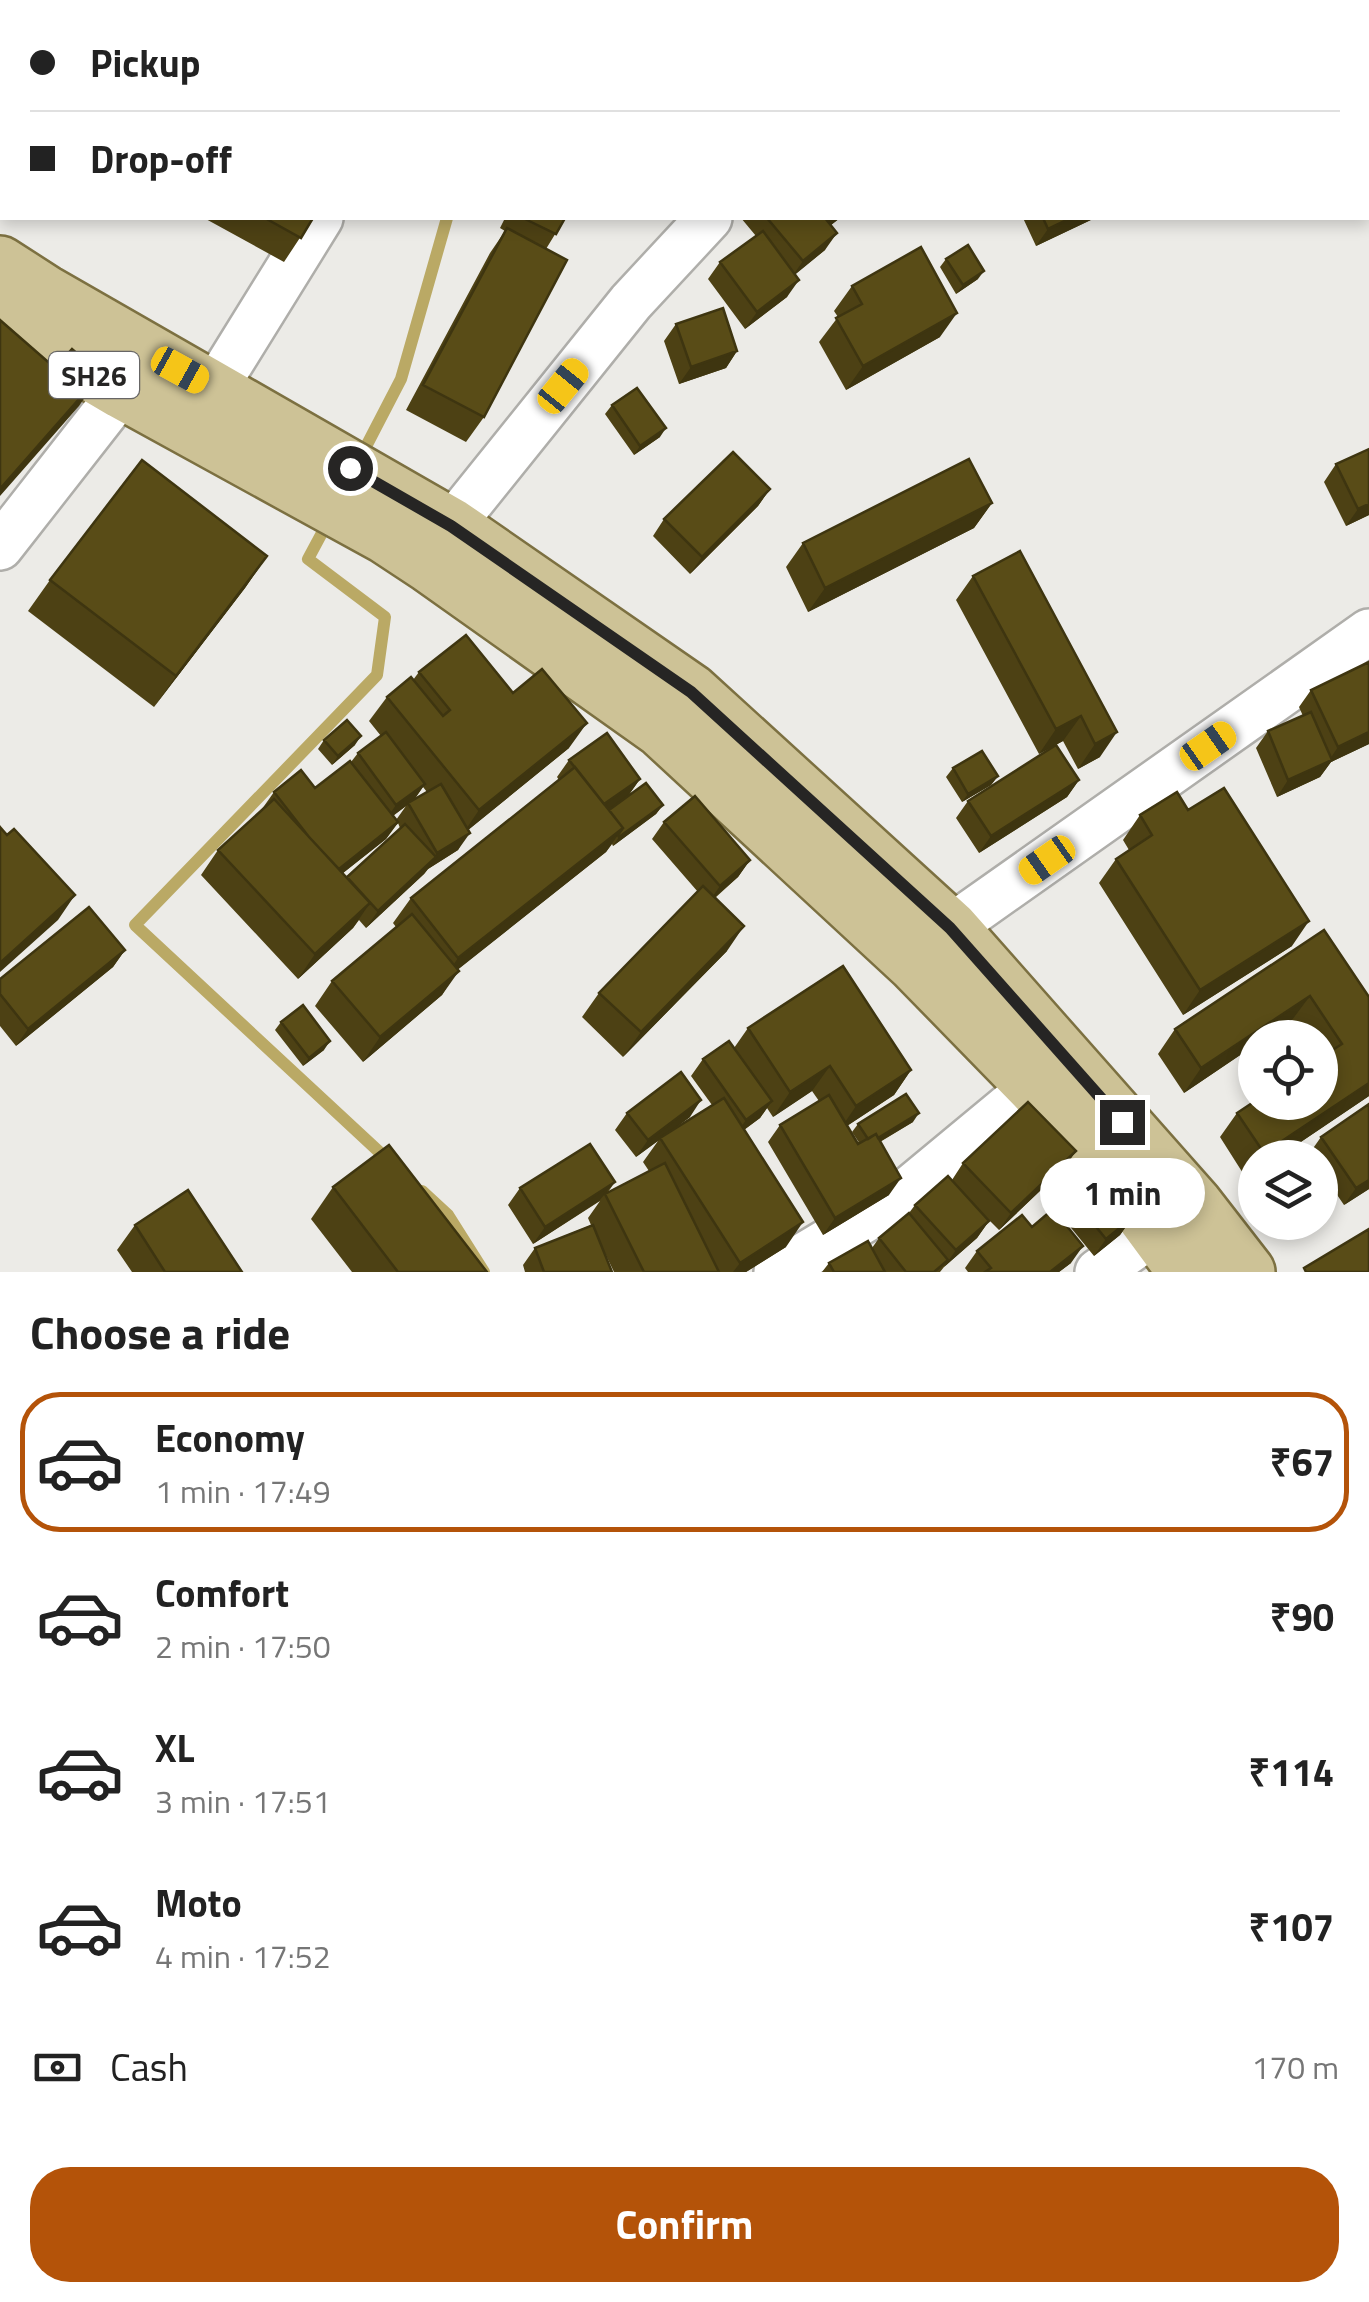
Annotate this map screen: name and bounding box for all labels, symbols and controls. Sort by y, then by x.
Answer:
text: Pickup [90,34,200,92]
text: Drop-off [90,130,232,188]
car [146,342,214,398]
road number: SH26 [49,352,139,398]
car [532,353,594,419]
route start [328,446,373,491]
car [1175,717,1241,775]
car [1014,831,1080,889]
map controls [1238,1020,1338,1240]
button: locate [1238,1020,1338,1120]
route end [1100,1100,1145,1145]
button: layers [1238,1140,1338,1240]
callout: 1 min [1040,1157,1204,1227]
text: 1 min [1084,1169,1161,1217]
text: Choose a ride [30,1298,290,1366]
text: Economy [155,1409,305,1467]
icon: car [35,1417,125,1507]
text: ₹67 [1270,1433,1334,1491]
text: 1 min · 17:49 [155,1467,331,1515]
text: Comfort [155,1564,289,1622]
icon: car [35,1572,125,1662]
text: ₹90 [1270,1588,1334,1646]
text: 2 min · 17:50 [155,1622,331,1670]
text: XL [155,1719,195,1777]
icon: car [35,1727,125,1817]
text: ₹114 [1248,1743,1334,1801]
text: 3 min · 17:51 [155,1777,331,1825]
text: Moto [155,1874,242,1932]
icon: car [35,1882,125,1972]
text: ₹107 [1248,1898,1334,1956]
text: 4 min · 17:52 [155,1932,331,1980]
text: Cash [110,2038,188,2096]
icon: cash [30,2040,85,2095]
text: 170 m [1251,2043,1339,2091]
button: Confirm [30,2167,1339,2282]

